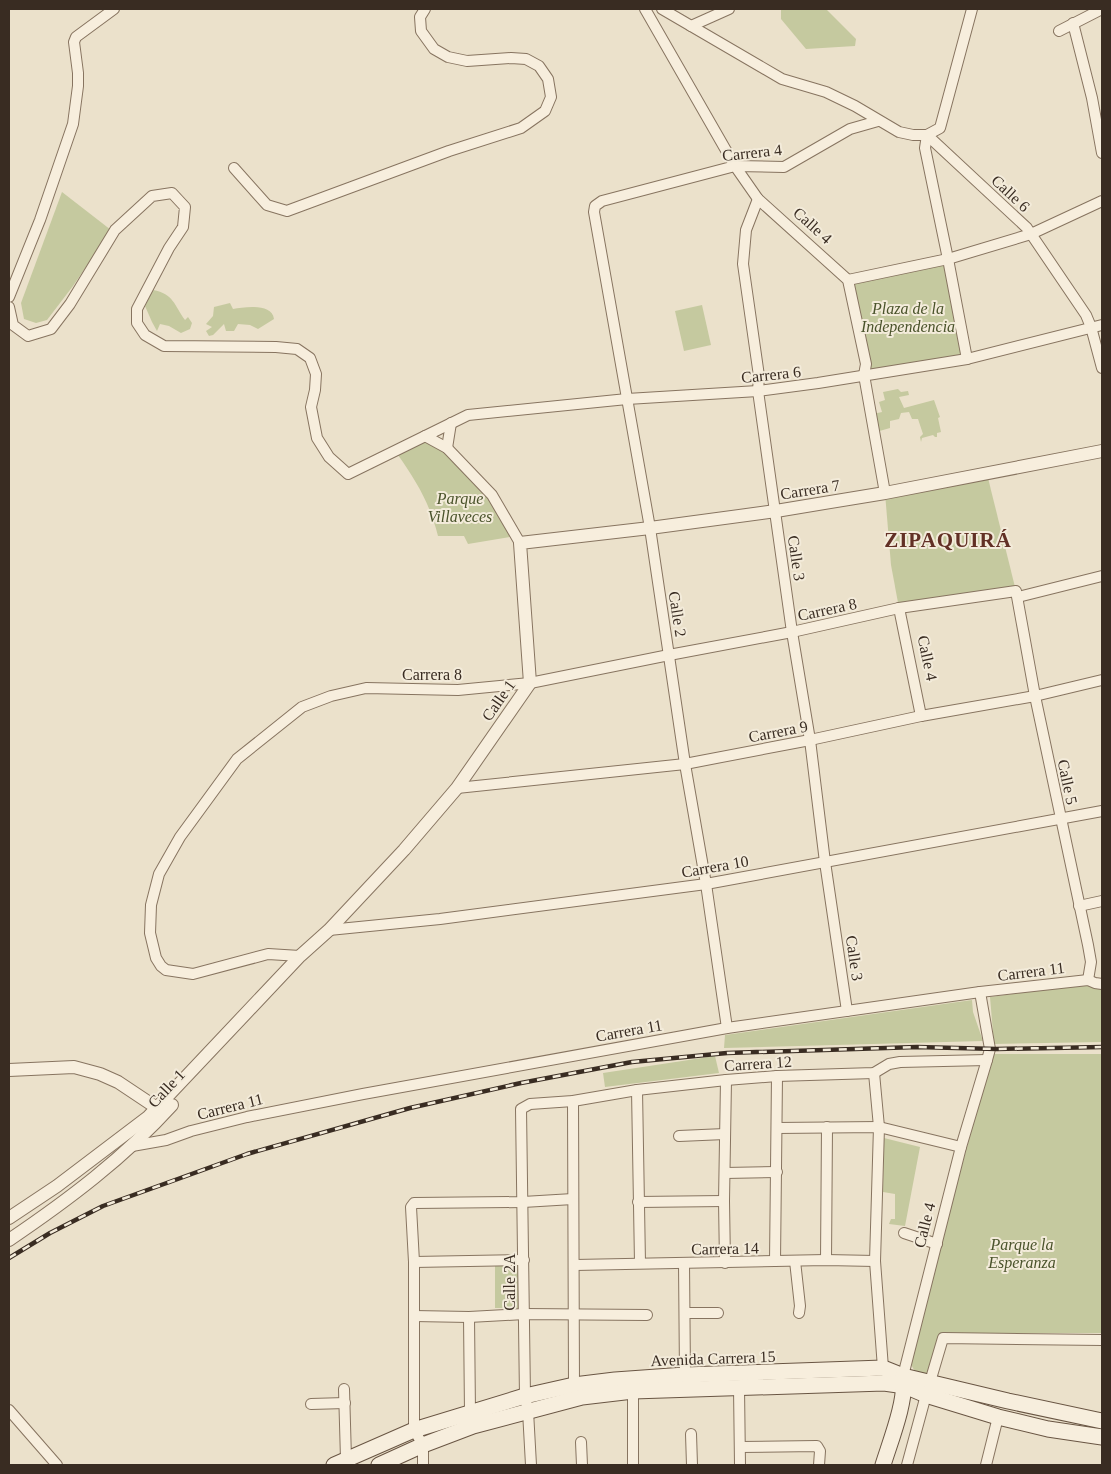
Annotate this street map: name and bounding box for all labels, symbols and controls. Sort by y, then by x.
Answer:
street label: Carrera 4 [721,141,783,164]
street label: Calle 6 [988,172,1033,215]
street label: Calle 4 [790,204,835,247]
park label: Plaza de la Independencia [860,300,955,336]
street label: Carrera 6 [740,363,802,386]
street label: Carrera 7 [779,476,841,503]
park label: Parque Villaveces [428,490,492,525]
district label: ZIPAQUIRÁ [884,528,1012,552]
street label: Calle 3 [785,534,808,582]
street label: Calle 2 [666,590,689,638]
street label: Carrera 8 [796,595,858,624]
street label: Calle 4 [914,634,941,682]
street label: Carrera 8 [402,666,462,683]
street label: Calle 1 [478,677,518,724]
street label: Carrera 9 [747,717,809,746]
street label: Calle 5 [1054,758,1081,806]
street label: Carrera 10 [680,852,750,881]
street label: Calle 3 [843,934,866,982]
street label: Carrera 11 [997,959,1066,984]
street label: Carrera 11 [594,1016,664,1045]
street label: Carrera 12 [724,1053,793,1074]
street label: Calle 1 [145,1066,188,1111]
street label: Carrera 11 [195,1090,265,1123]
street label: Calle 4 [911,1201,938,1249]
park label: Parque la Esperanza [987,1236,1056,1272]
street label: Carrera 14 [691,1239,759,1258]
street label: Calle 2A [501,1253,518,1311]
street label: Avenida Carrera 15 [650,1348,776,1369]

